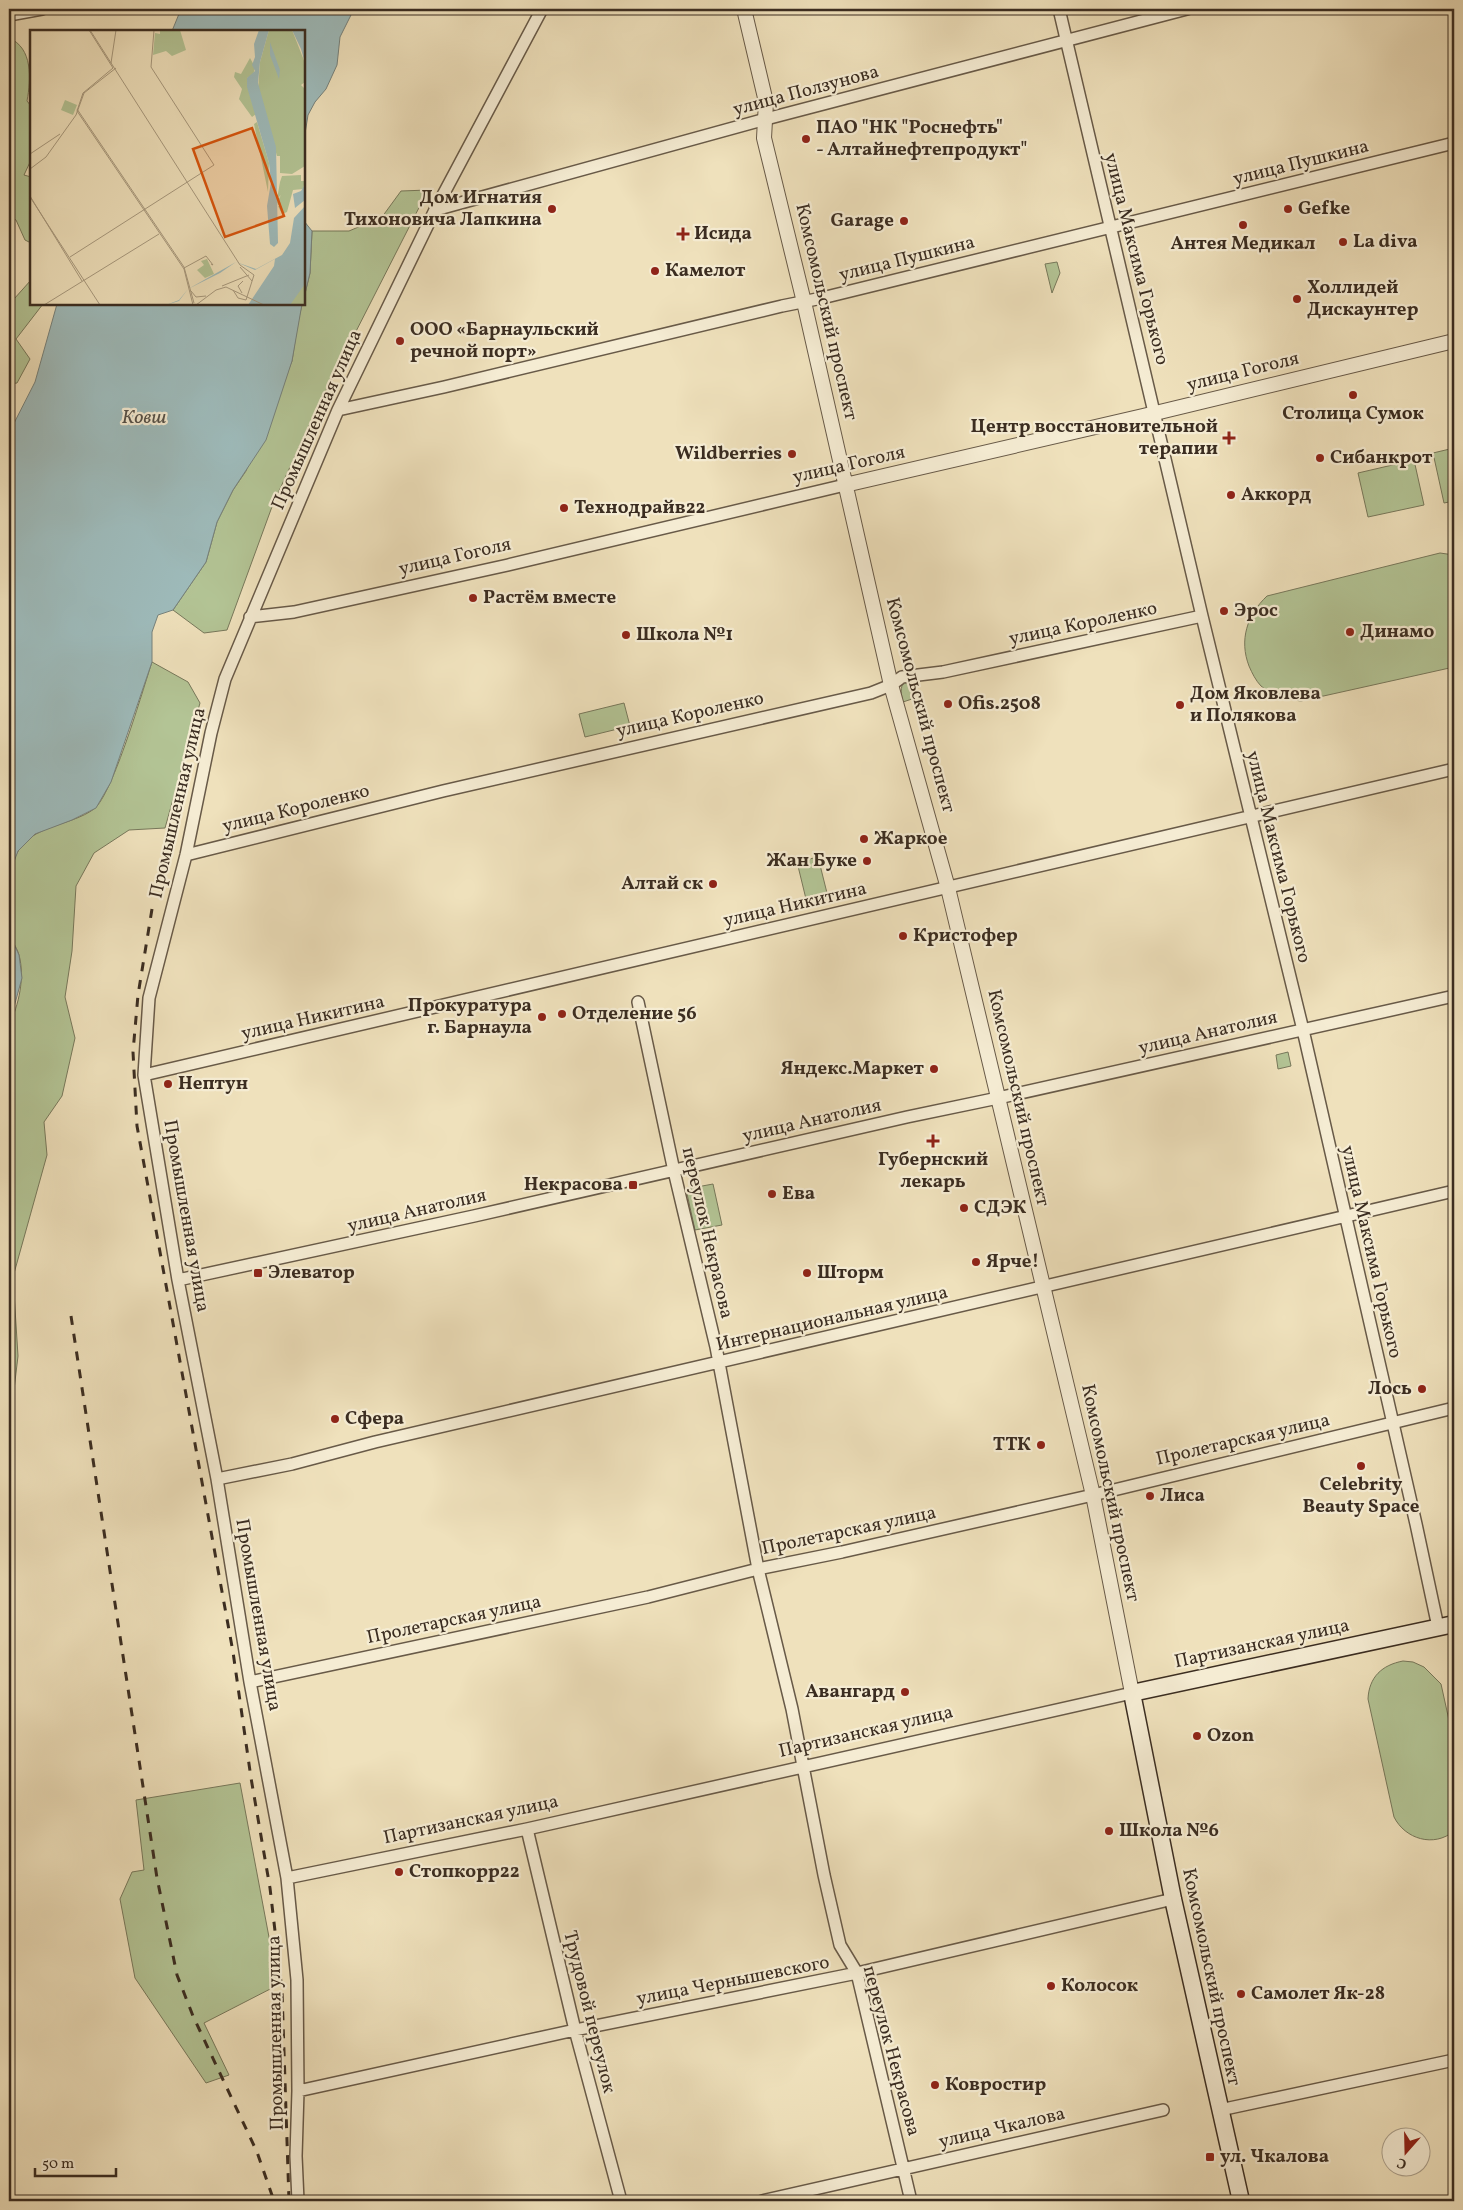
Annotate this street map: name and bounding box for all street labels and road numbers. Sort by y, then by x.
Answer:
street label: улица Ползунова [730,59,882,123]
street label: улица Пушкина [1230,134,1372,192]
street label: улица Максима Горького [1097,150,1175,368]
street label: Комсомольский проспект [788,201,864,423]
street label: улица Пушкина [836,230,978,288]
street label: Промышленная улица [265,326,369,514]
street label: улица Гоголя [1184,345,1302,398]
street label: улица Гоголя [790,439,908,491]
street label: улица Гоголя [396,531,514,583]
street label: Комсомольский проспект [879,595,961,816]
street label: улица Короленко [1007,596,1159,652]
street label: улица Короленко [614,685,766,745]
street label: Промышленная улица [143,705,213,901]
street label: улица Максима Горького [1239,748,1317,966]
street label: улица Короленко [220,778,372,840]
street label: улица Никитина [721,876,869,934]
street label: Комсомольский проспект [980,987,1056,1209]
street label: улица Никитина [239,989,387,1047]
street label: улица Анатолия [1136,1004,1280,1062]
street label: улица Анатолия [740,1092,884,1150]
street label: Промышленная улица [156,1118,216,1314]
street label: улица Максима Горького [1334,1143,1408,1361]
street label: переулок Некрасова [675,1145,739,1321]
street label: улица Анатолия [345,1182,489,1240]
street label: Интернациональная улица [713,1280,951,1358]
street label: Комсомольский проспект [1074,1382,1146,1605]
street label: Пролетарская улица [1153,1407,1333,1473]
street label: Пролетарская улица [759,1500,939,1562]
street label: Промышленная улица [228,1517,288,1713]
street label: Пролетарская улица [364,1589,544,1651]
street label: Партизанская улица [1172,1613,1352,1675]
street label: Партизанская улица [776,1699,956,1765]
street label: Партизанская улица [381,1789,561,1851]
street label: Комсомольский проспект [1175,1866,1247,2089]
street label: Трудовой переулок [556,1928,622,2096]
street label: Промышленная улица [261,1935,291,2131]
street label: улица Чернышевского [634,1950,832,2012]
street label: переулок Некрасова [856,1963,926,2139]
street label: улица Чкалова [936,2101,1068,2155]

